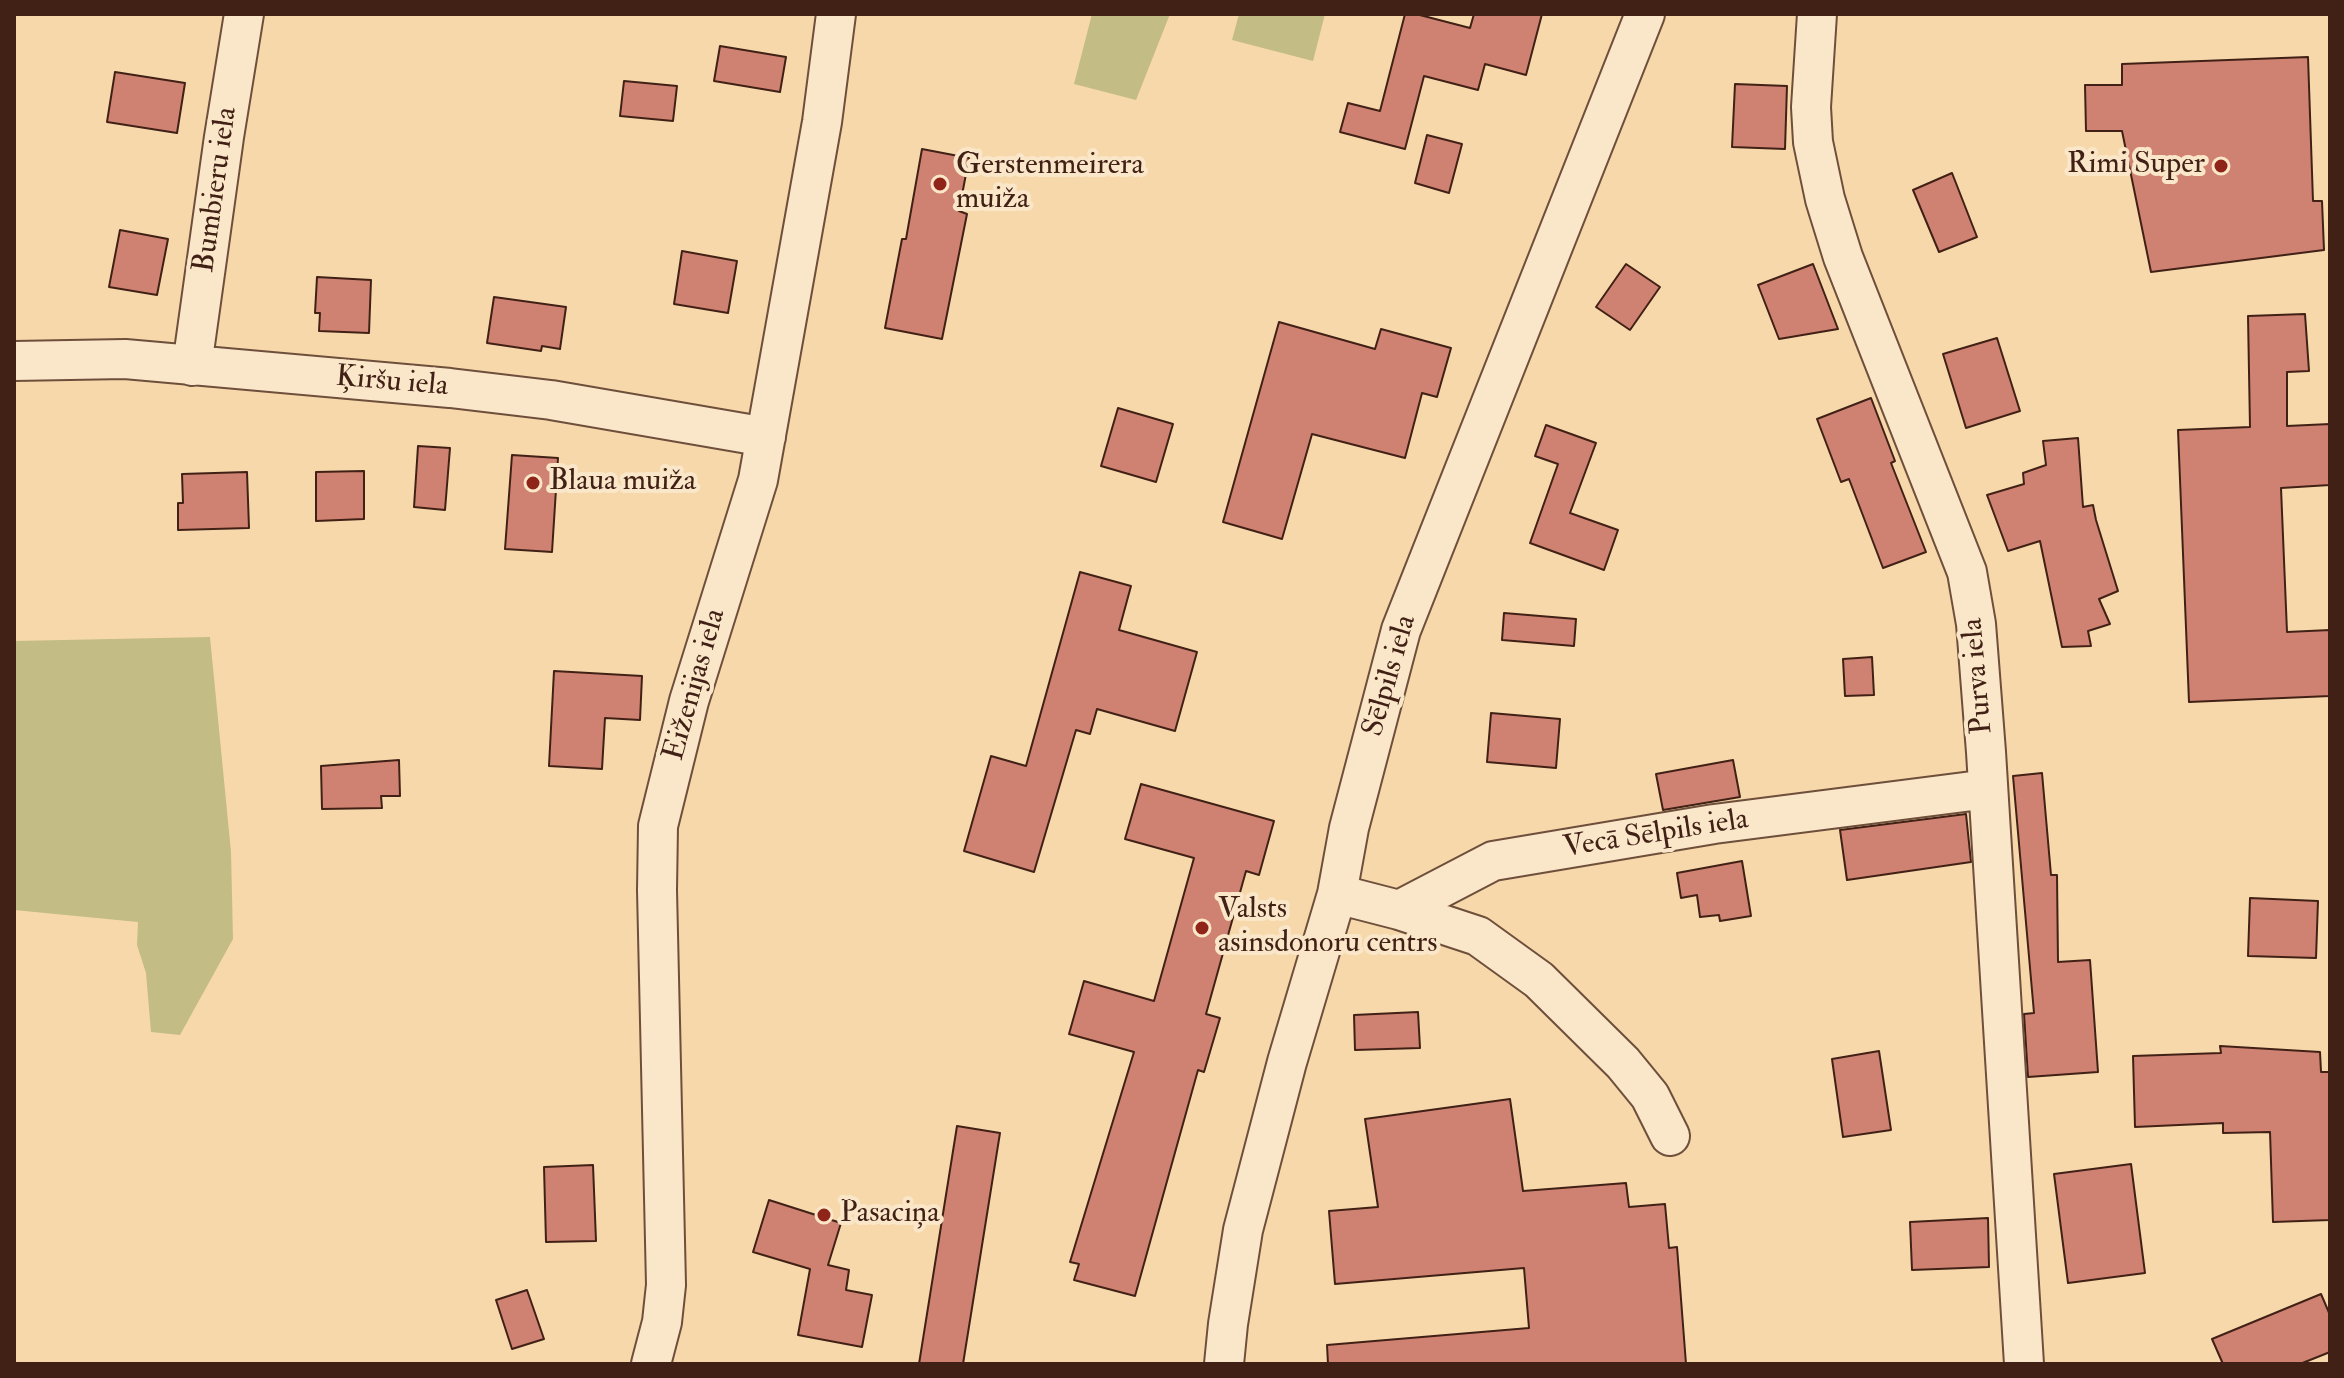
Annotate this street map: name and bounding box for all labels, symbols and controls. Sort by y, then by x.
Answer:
street label: Bumbieru iela [188,105,246,275]
place label: Rimi Super [2067,148,2205,184]
place label: Gerstenmeirera muiža [956,149,1144,220]
marker: Rimi Super [2212,157,2230,175]
marker: Gerstenmeirera muiža [931,175,949,193]
street label: Ķiršu iela [334,360,450,406]
place label: Blaua muiža [549,465,696,501]
marker: Blaua muiža [524,474,542,492]
street label: Eiženijas iela [657,605,735,765]
street label: Sēlpils iela [1357,611,1425,741]
street label: Purva iela [1956,616,2002,736]
street label: Vecā Sēlpils iela [1561,803,1751,867]
place label: Valsts asinsdonoru centrs [1218,893,1438,964]
marker: Valsts asinsdonoru centrs [1193,919,1211,937]
place label: Pasaciņa [840,1197,940,1233]
marker: Pasaciņa [815,1206,833,1224]

